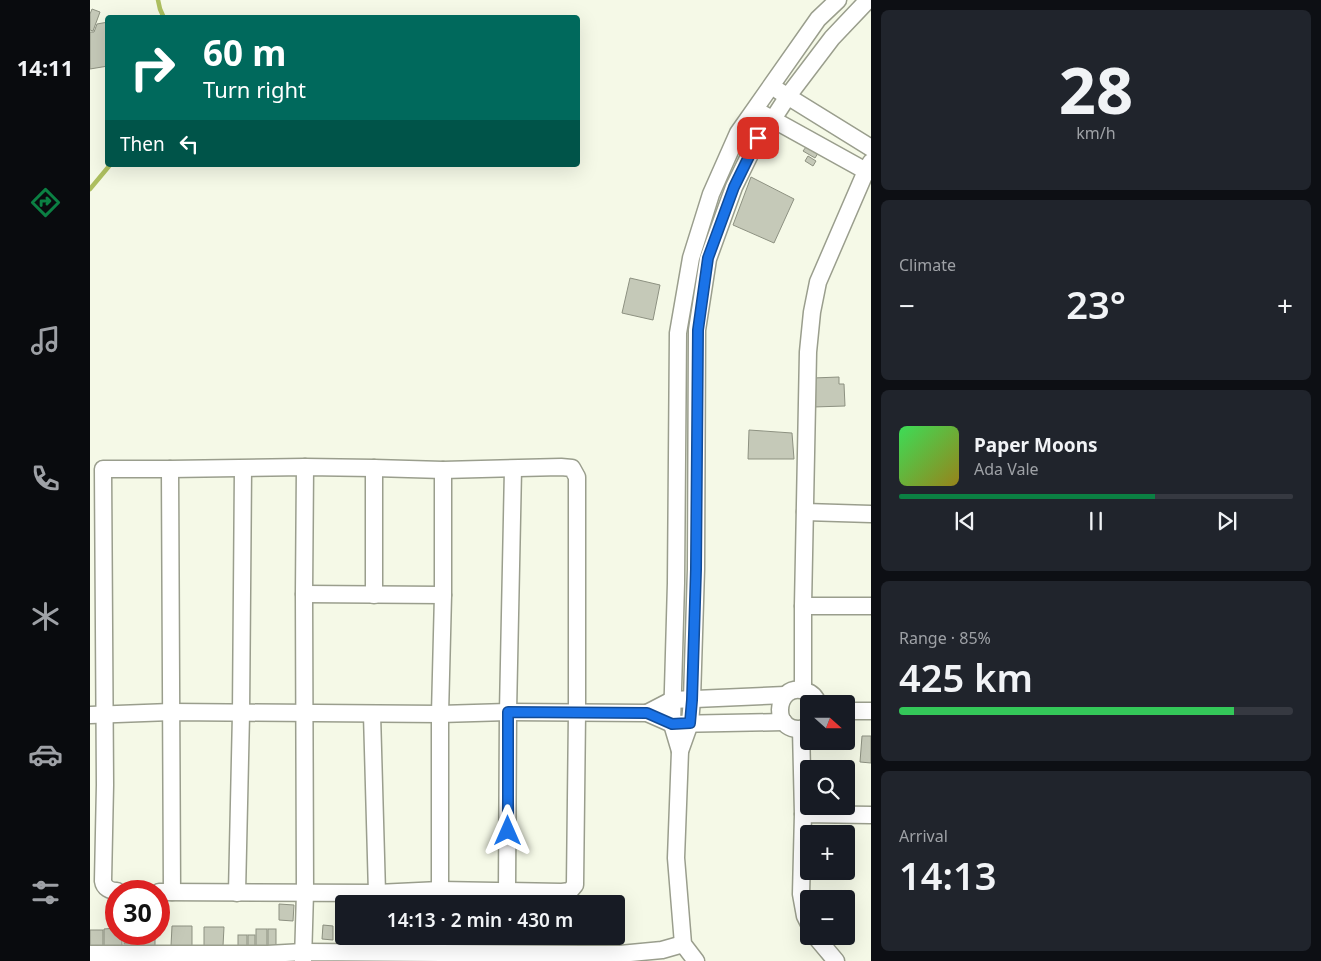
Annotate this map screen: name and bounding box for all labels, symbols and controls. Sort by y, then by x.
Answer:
text: 60 m [203,29,286,76]
icon: right [120,35,185,100]
text: 28 [1059,45,1133,133]
text: 14:11 [17,52,73,82]
text: Turn right [203,74,306,104]
pin [737,117,779,159]
text: km/h [1076,122,1116,144]
icon: arrive [744,124,772,152]
icon: left [175,130,203,158]
text: Then [120,131,165,157]
icon: directions [28,185,63,220]
text: Climate [899,254,956,276]
text: 23° [1066,278,1126,330]
text: − [899,286,915,324]
text: + [1277,286,1293,324]
icon: music [28,323,63,358]
text: Paper Moons [974,432,1098,458]
text: Ada Vale [974,458,1039,480]
icon: phone [28,461,63,496]
icon: previous [951,507,979,535]
icon: pause [1082,507,1110,535]
icon: next [1213,507,1241,535]
icon: climate [28,599,63,634]
text: Range · 85% [899,627,991,649]
text: 425 km [899,651,1033,703]
north arrow [800,695,855,750]
map controls [800,695,855,945]
icon: car [28,737,63,772]
button: search [800,760,855,815]
position arrow [481,804,533,856]
button: + [800,825,855,880]
text: Arrival [899,825,948,847]
text: 14:13 [899,849,996,901]
icon: filters [28,875,63,910]
speed limit sign: 30 [105,880,170,945]
button: − [800,890,855,945]
text: 14:13 · 2 min · 430 m [387,907,573,933]

